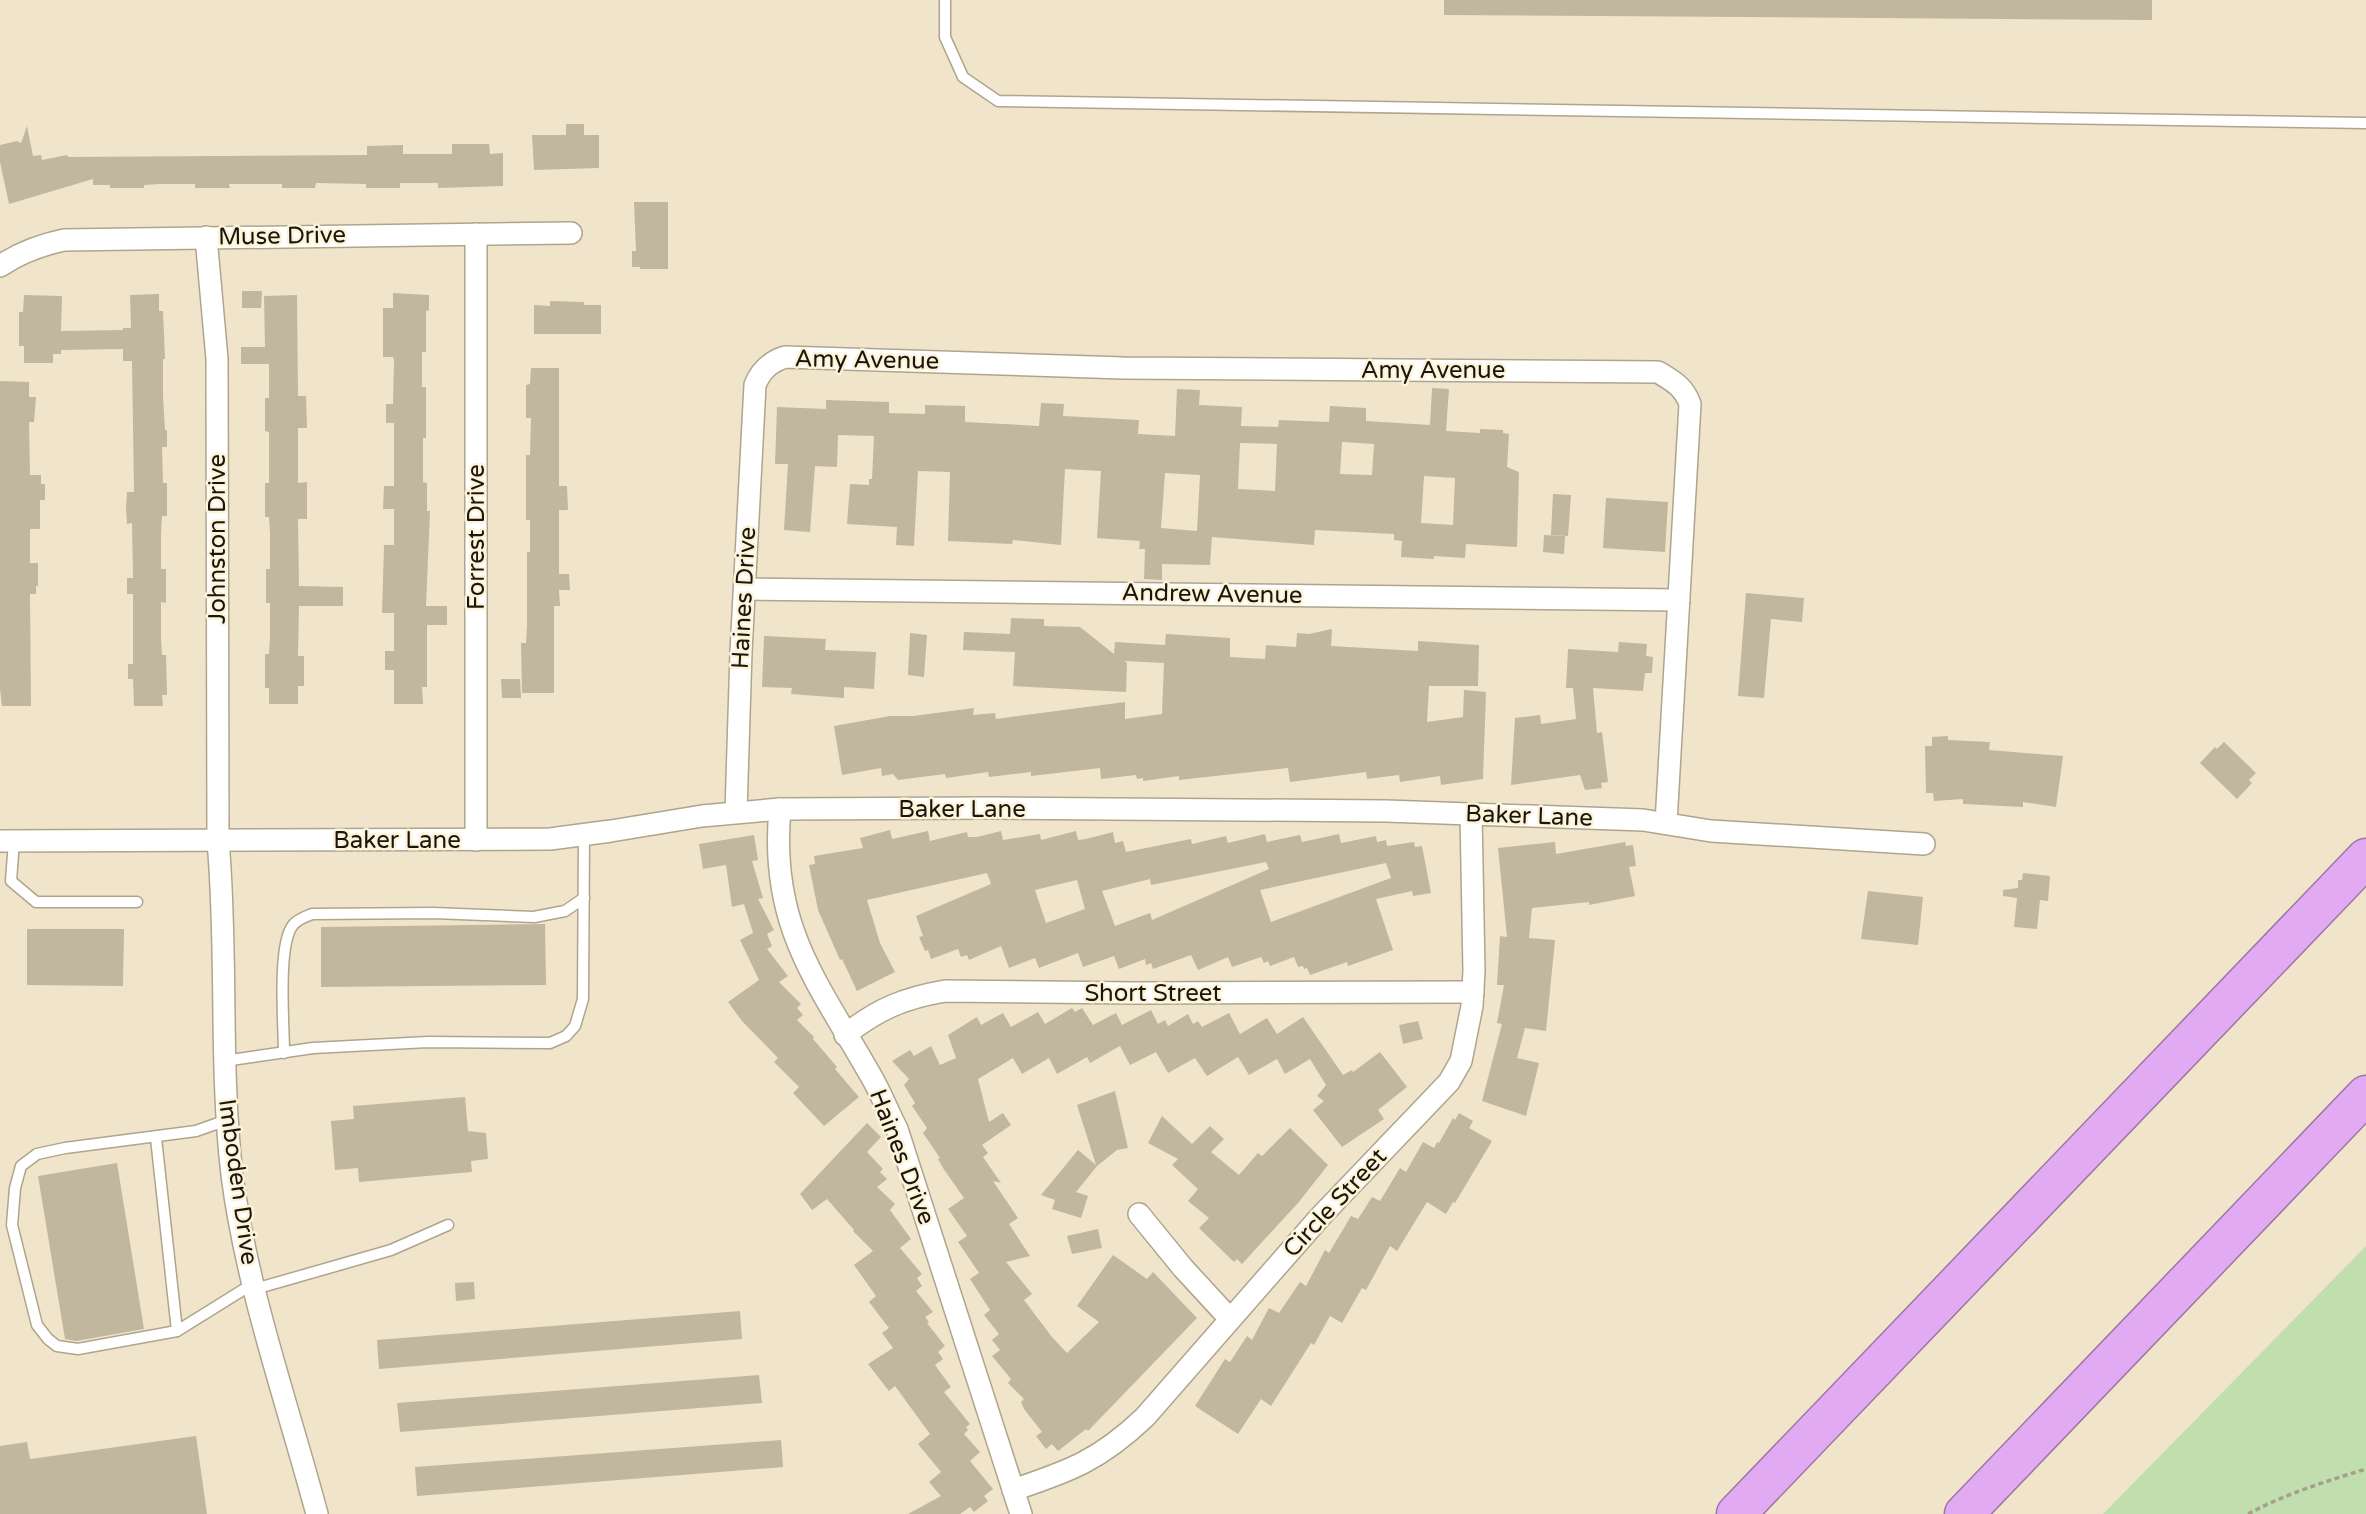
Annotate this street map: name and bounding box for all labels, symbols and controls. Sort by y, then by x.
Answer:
street label: Muse Drive [218,220,346,252]
street label: Amy Avenue [794,344,940,376]
street label: Amy Avenue [1361,356,1505,385]
street label: Johnston Drive [203,454,232,624]
street label: Forrest Drive [462,464,491,610]
street label: Haines Drive [726,526,762,670]
street label: Andrew Avenue [1121,578,1303,610]
street label: Baker Lane [898,795,1026,824]
street label: Baker Lane [1465,799,1593,833]
street label: Baker Lane [333,826,461,855]
street label: Short Street [1085,979,1222,1008]
street label: Haines Drive [863,1085,941,1229]
street label: Imboden Drive [212,1097,264,1267]
street label: Circle Street [1277,1142,1393,1264]

